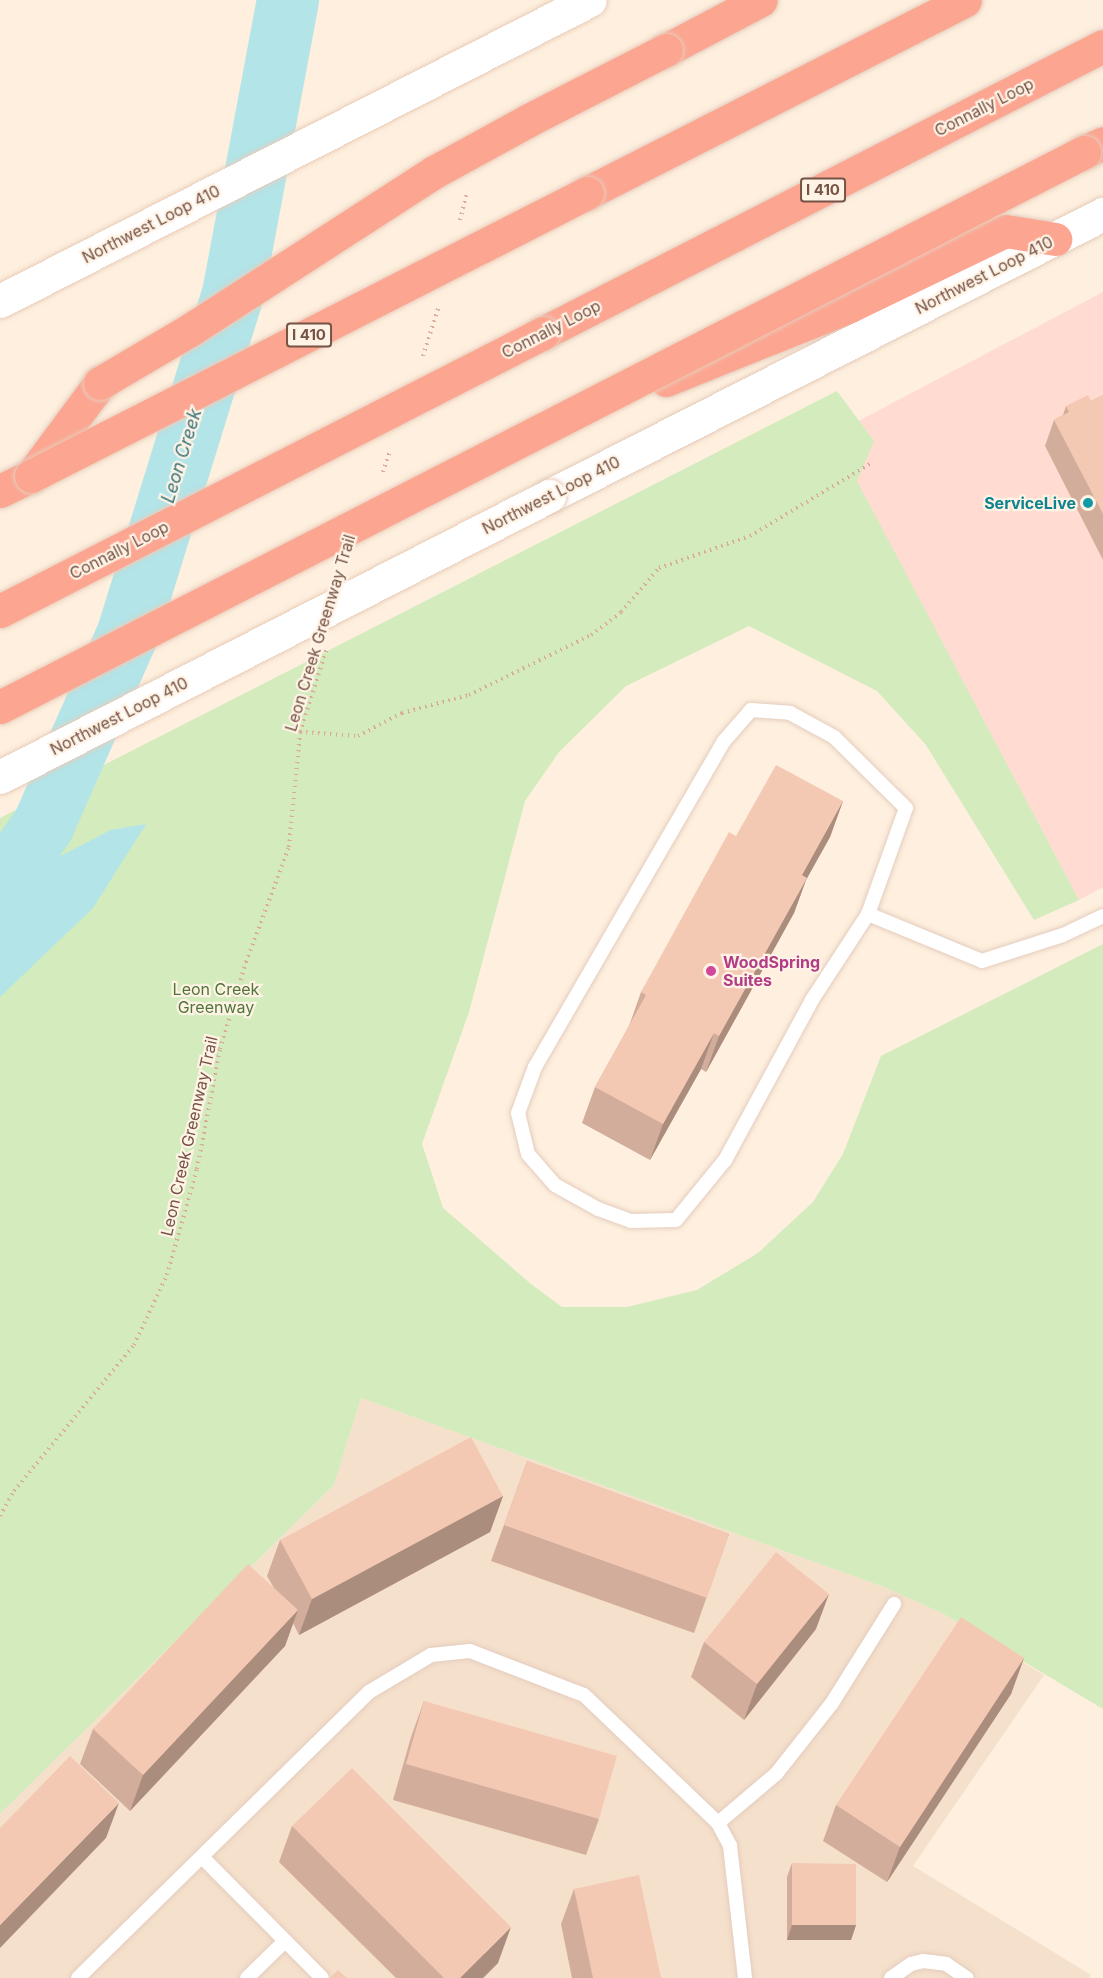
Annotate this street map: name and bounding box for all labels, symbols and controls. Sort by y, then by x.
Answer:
street label: Connally Loop [931,74,1037,140]
road number: I 410 [799,178,847,202]
street label: Northwest Loop 410 [79,181,223,267]
street label: Northwest Loop 410 [912,232,1056,318]
street label: Connally Loop [498,296,604,362]
road number: I 410 [285,323,333,347]
water label: Leon Creek [157,406,207,506]
street label: Northwest Loop 410 [479,452,623,538]
place label: ServiceLive [984,493,1076,513]
marker: ServiceLive [1081,496,1095,510]
street label: Connally Loop [66,517,172,583]
street label: Leon Creek Greenway Trail [281,532,359,734]
street label: Northwest Loop 410 [47,673,191,759]
place label: WoodSpring Suites [723,952,820,990]
marker: WoodSpring Suites [704,964,718,978]
park label: Leon Creek Greenway [173,979,259,1017]
street label: Leon Creek Greenway Trail [157,1034,221,1238]

